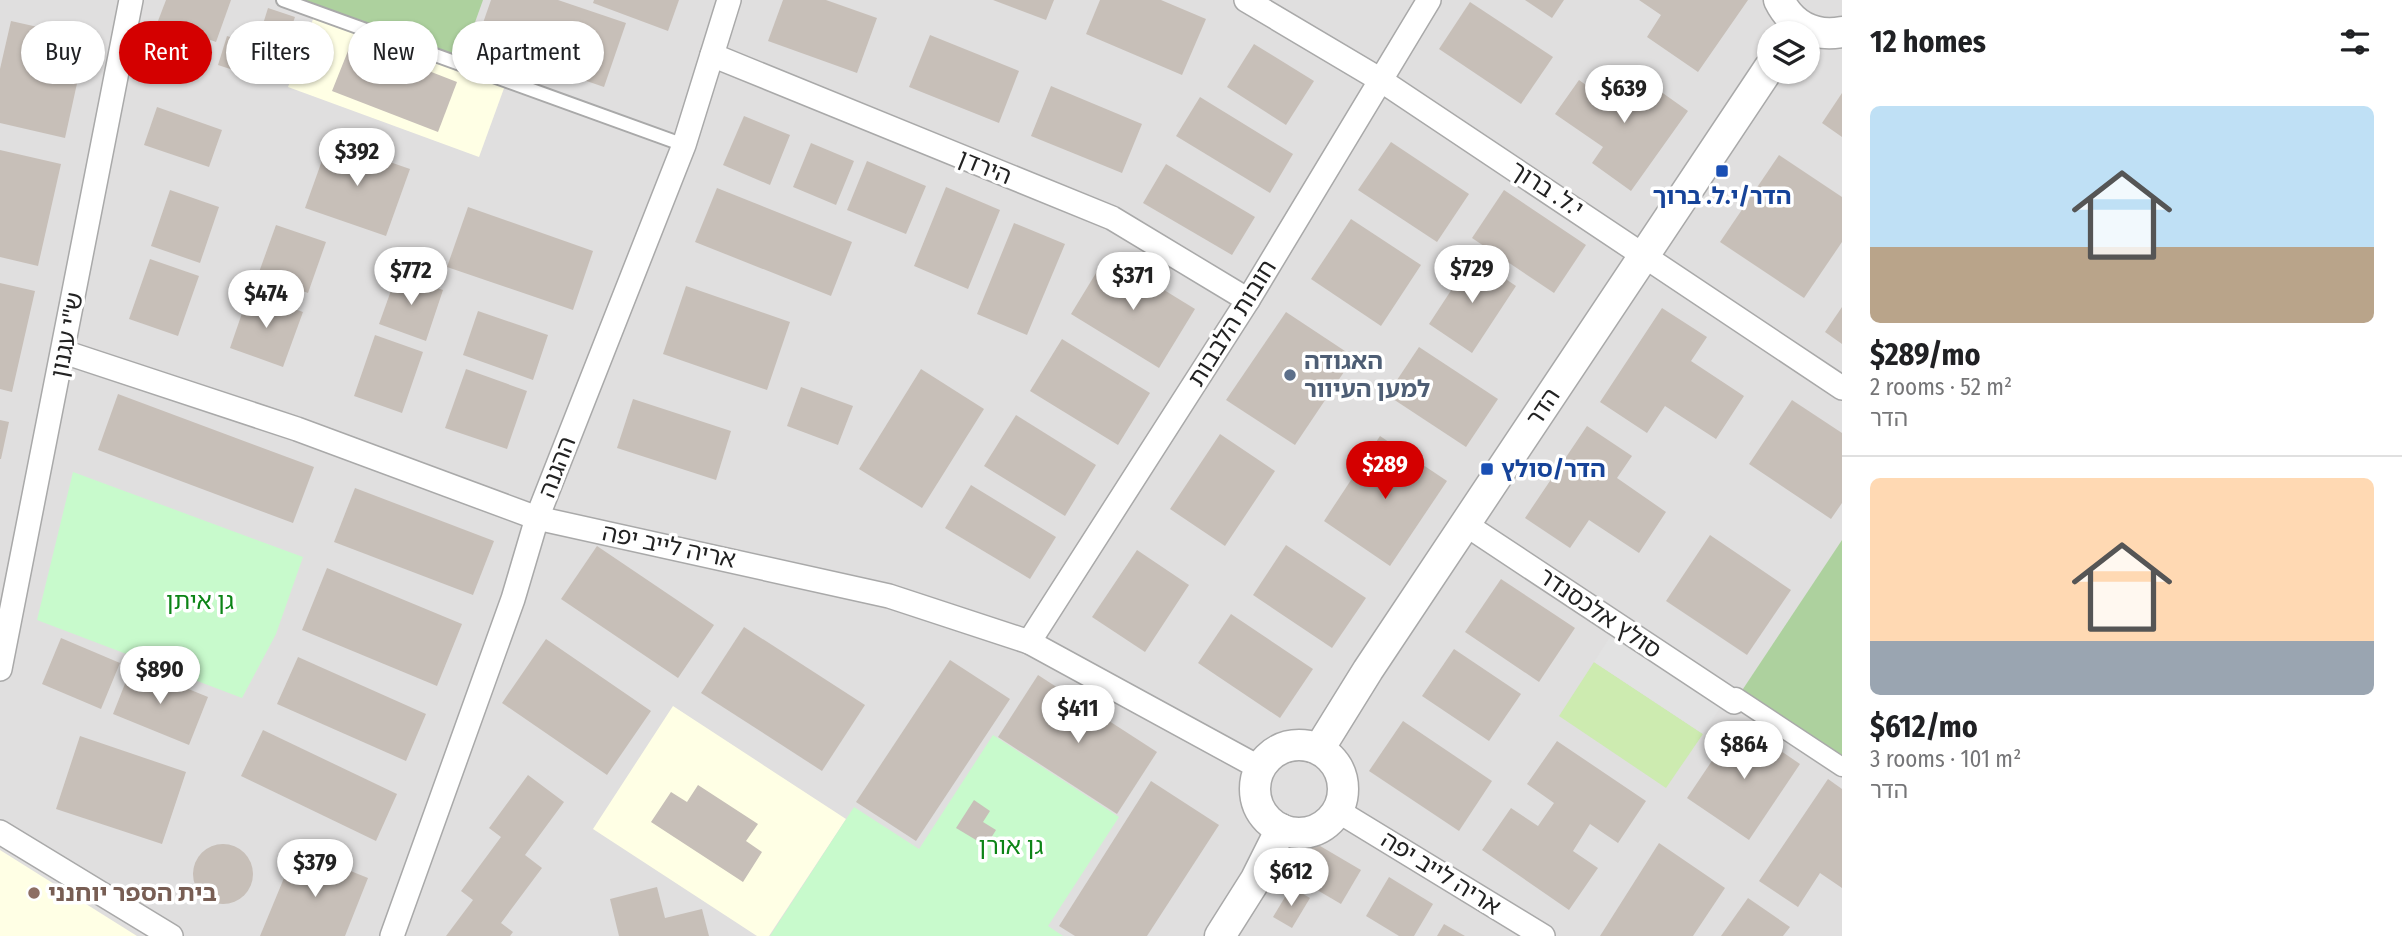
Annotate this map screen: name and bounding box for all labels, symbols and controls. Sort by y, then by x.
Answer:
chip: Buy [21,21,105,84]
chip: Rent [119,21,212,84]
chip: Filters [226,21,334,84]
chip: New [348,21,438,84]
chip: Apartment [452,21,604,84]
map controls [1757,21,1820,84]
button: layers [1757,21,1820,84]
icon: filters [2336,23,2374,61]
text: 12 homes [1870,24,1986,60]
pin: $639 [1583,66,1665,125]
text: $639 [1601,74,1647,102]
pin: $392 [316,128,398,188]
text: $392 [335,137,379,165]
street label: הירדן [954,144,1016,190]
icon: home [2059,152,2185,278]
street label: י.ל. ברוך [1505,155,1589,223]
marker: הדר/י.ל. ברוך [1714,163,1730,179]
place label: הדר/י.ל. ברוך [1652,182,1792,210]
pin: $729 [1431,246,1513,305]
pin: $772 [370,247,452,307]
pin: $371 [1092,252,1174,312]
text: $729 [1450,254,1494,282]
street label: חובות הלבבות [1182,255,1282,391]
text: $772 [390,256,432,284]
text: $371 [1112,261,1154,289]
pin: $474 [225,270,307,330]
text: $474 [244,279,288,307]
street label: ש"י עגנון [45,290,89,380]
text: $289/mo [1870,337,1980,373]
place label: האגודה למען העיוור [1304,347,1430,403]
marker: האגודה למען העיוור [1282,367,1298,383]
text: 2 rooms · 52 m² [1870,373,2012,401]
street label: הדר [1520,383,1566,431]
text: הדר [1870,404,1908,432]
street label: ההגנה [533,432,581,502]
pin: $289 [1344,442,1426,501]
text: $289 [1362,450,1408,478]
place label: הדר/סולץ [1501,455,1606,483]
marker: הדר/סולץ [1479,461,1495,477]
street label: אריה לייב יפה [600,518,738,574]
icon: home [2059,524,2185,650]
street label: סולץ אלכסנדר [1533,562,1667,664]
park label: גן איתן [166,587,234,615]
pin: $890 [119,646,201,706]
text: $890 [136,655,184,683]
pin: $411 [1037,686,1119,745]
text: $411 [1058,694,1098,722]
text: $612/mo [1870,709,1978,745]
pin: $864 [1703,722,1785,781]
text: $864 [1720,730,1768,758]
text: 3 rooms · 101 m² [1870,745,2021,773]
text: הדר [1870,776,1908,804]
street label: אריה לייב יפה [1376,825,1506,921]
park label: גן אורן [978,832,1044,860]
pin: $379 [274,839,356,899]
text: $379 [293,848,337,876]
pin: $612 [1250,848,1332,908]
text: $612 [1270,857,1312,885]
place label: בית הספר יוחנני [48,879,217,907]
marker: בית הספר יוחנני [26,885,42,901]

